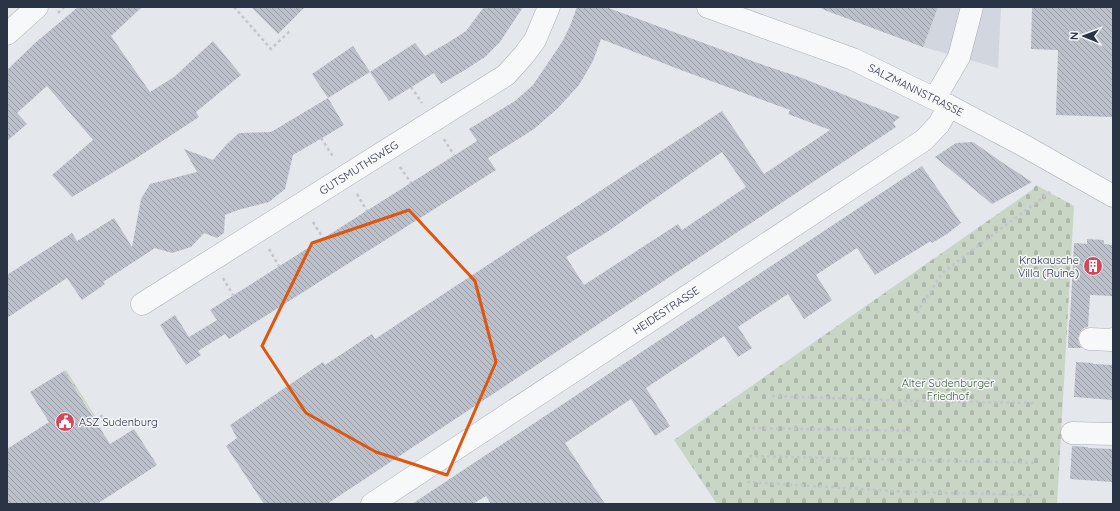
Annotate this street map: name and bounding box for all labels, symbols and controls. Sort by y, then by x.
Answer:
north arrow [1064,16,1104,56]
text: N [1067,32,1081,40]
street label: SALZMANNSTRASSE [866,60,966,119]
street label: GUTSMUTHSWEG [317,138,401,198]
place label: Krakausche Villa (Ruine) [1018,253,1079,280]
building icon: Krakausche Villa (Ruine) [1082,255,1104,277]
street label: HEIDESTRASSE [630,283,702,337]
park label: Alter Sudenburger Friedhof [902,376,995,403]
public building icon: ASZ Sudenburg [54,411,76,433]
place label: ASZ Sudenburg [79,415,158,429]

